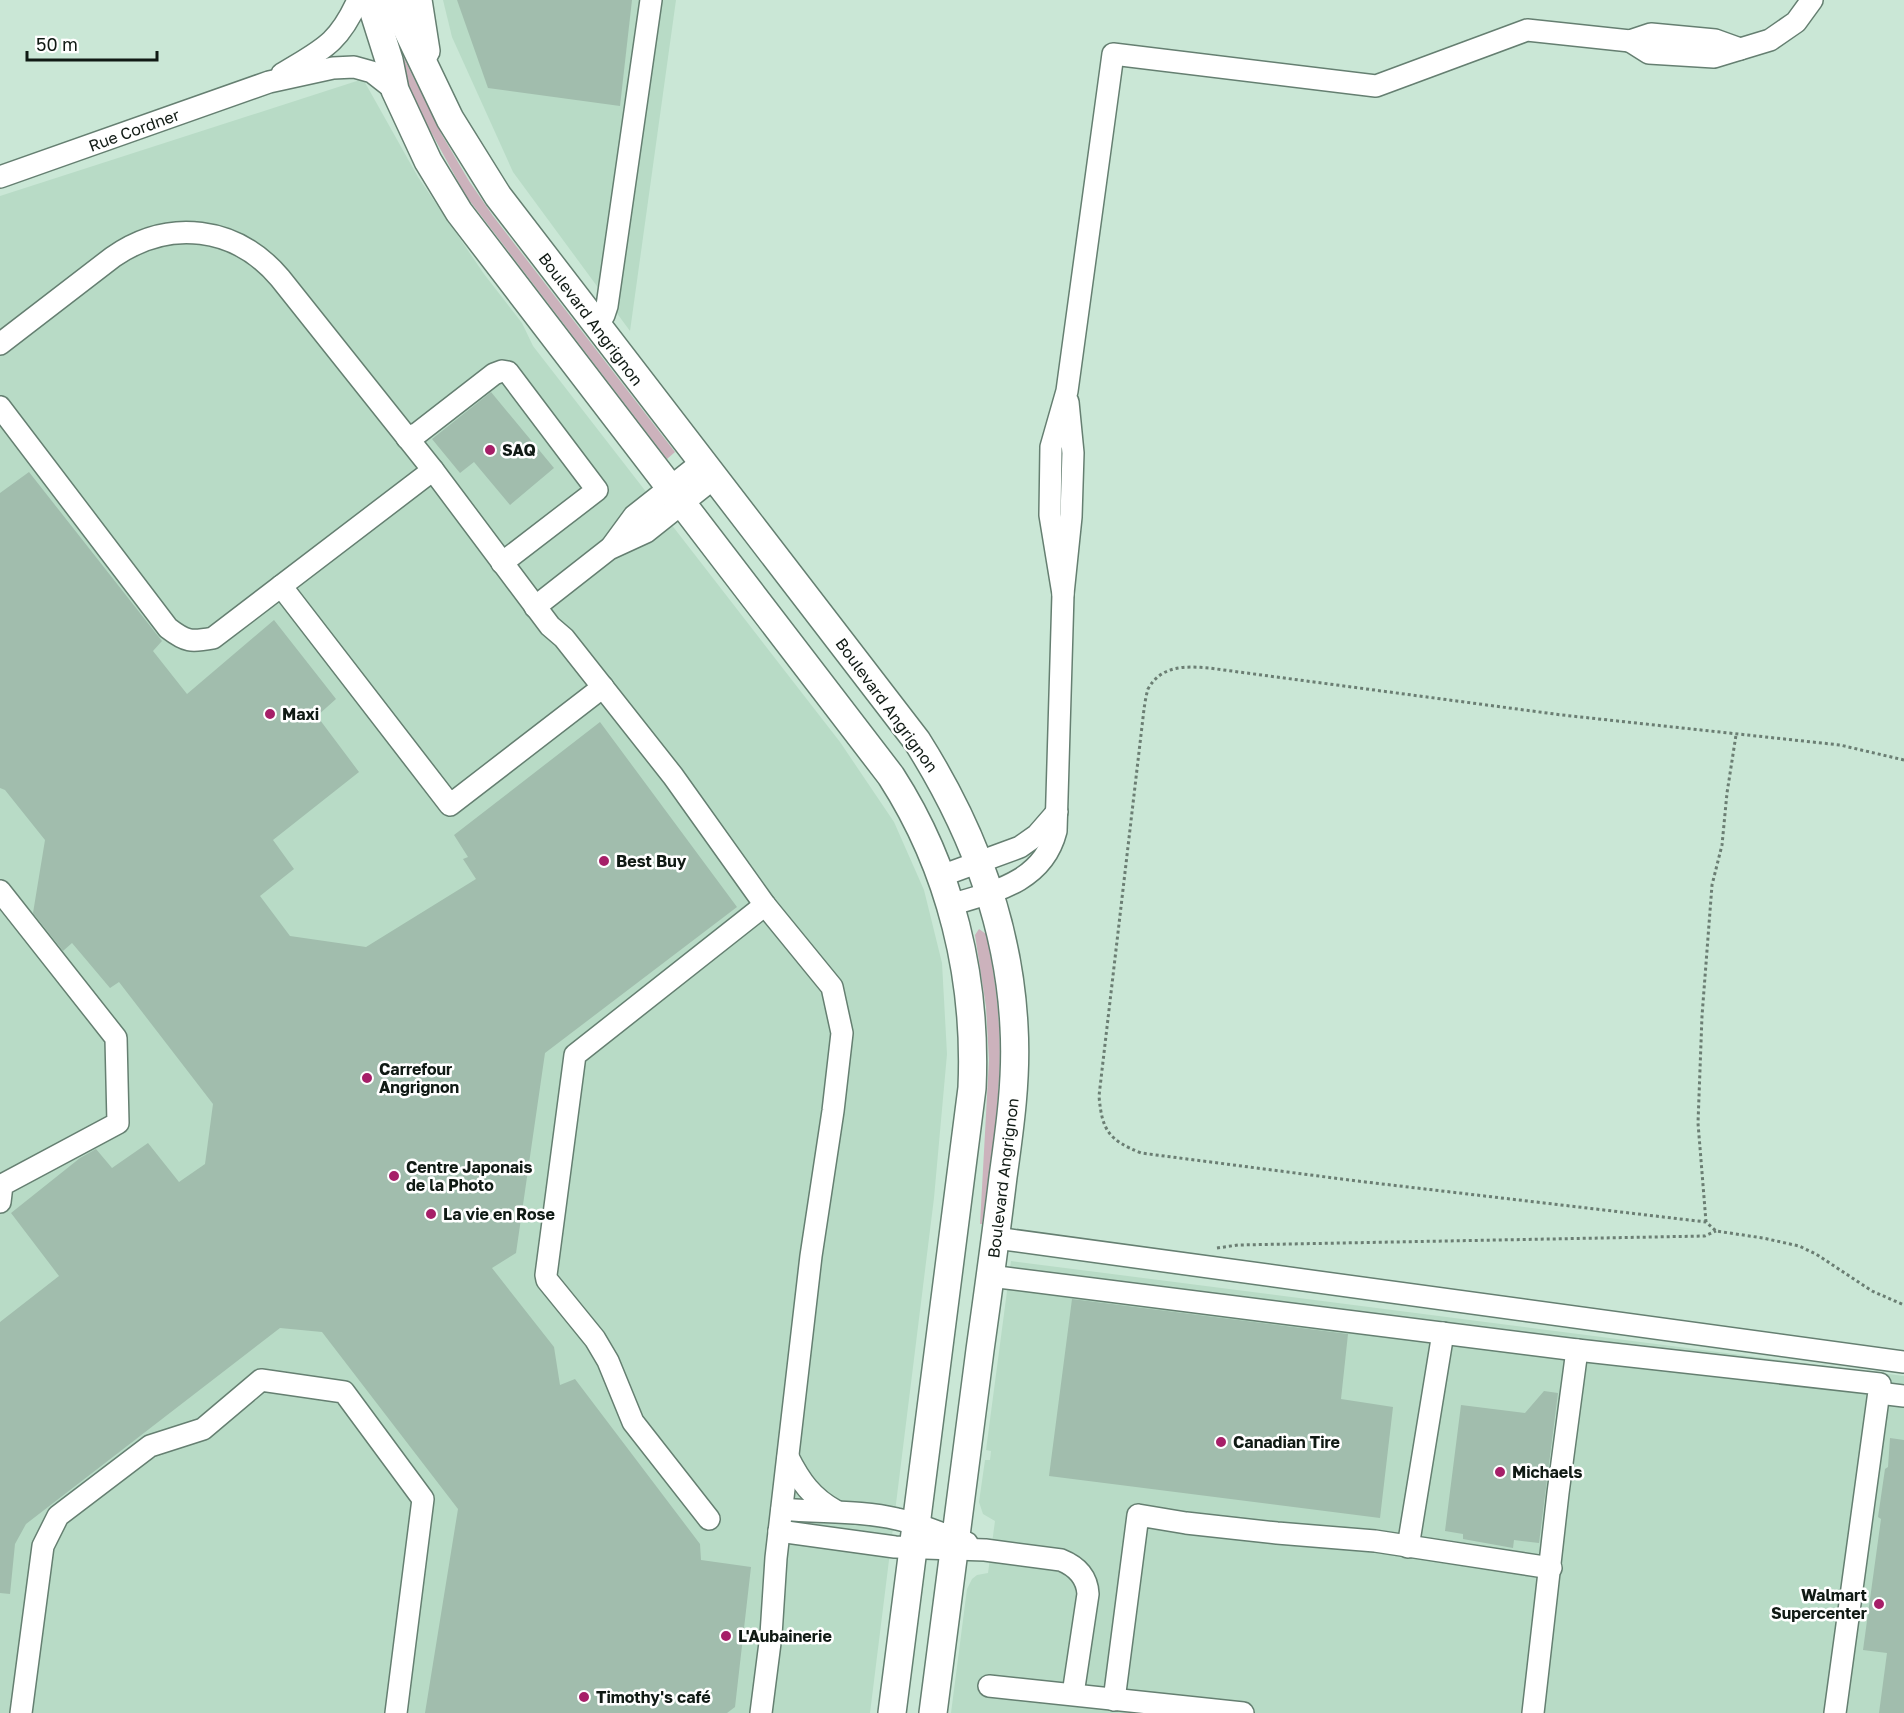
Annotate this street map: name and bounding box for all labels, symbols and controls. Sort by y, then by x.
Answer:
scale bar [27,24,158,62]
text: 50 m [36,33,78,55]
street label: Rue Cordner [86,104,182,156]
street label: Boulevard Angrignon [534,249,648,389]
place label: SAQ [502,440,536,460]
marker: SAQ [483,443,497,457]
street label: Boulevard Angrignon [831,634,943,776]
place label: Maxi [282,704,319,724]
marker: Maxi [263,707,277,721]
place label: Best Buy [616,851,687,871]
marker: Best Buy [597,854,611,868]
place label: Carrefour Angrignon [379,1059,459,1097]
marker: Carrefour Angrignon [360,1071,374,1085]
street label: Boulevard Angrignon [983,1097,1023,1259]
place label: Centre Japonais de la Photo [406,1157,533,1195]
marker: Centre Japonais de la Photo [387,1169,401,1183]
place label: La vie en Rose [443,1204,555,1224]
marker: La vie en Rose [424,1207,438,1221]
place label: Canadian Tire [1233,1432,1340,1452]
marker: Canadian Tire [1214,1435,1228,1449]
place label: Michaels [1512,1462,1583,1482]
marker: Michaels [1493,1465,1507,1479]
place label: Walmart Supercenter [1771,1585,1867,1623]
marker: Walmart Supercenter [1872,1597,1886,1611]
place label: L'Aubainerie [738,1626,832,1646]
marker: L'Aubainerie [719,1629,733,1643]
place label: Timothy's café [596,1687,711,1707]
marker: Timothy's café [577,1690,591,1704]

